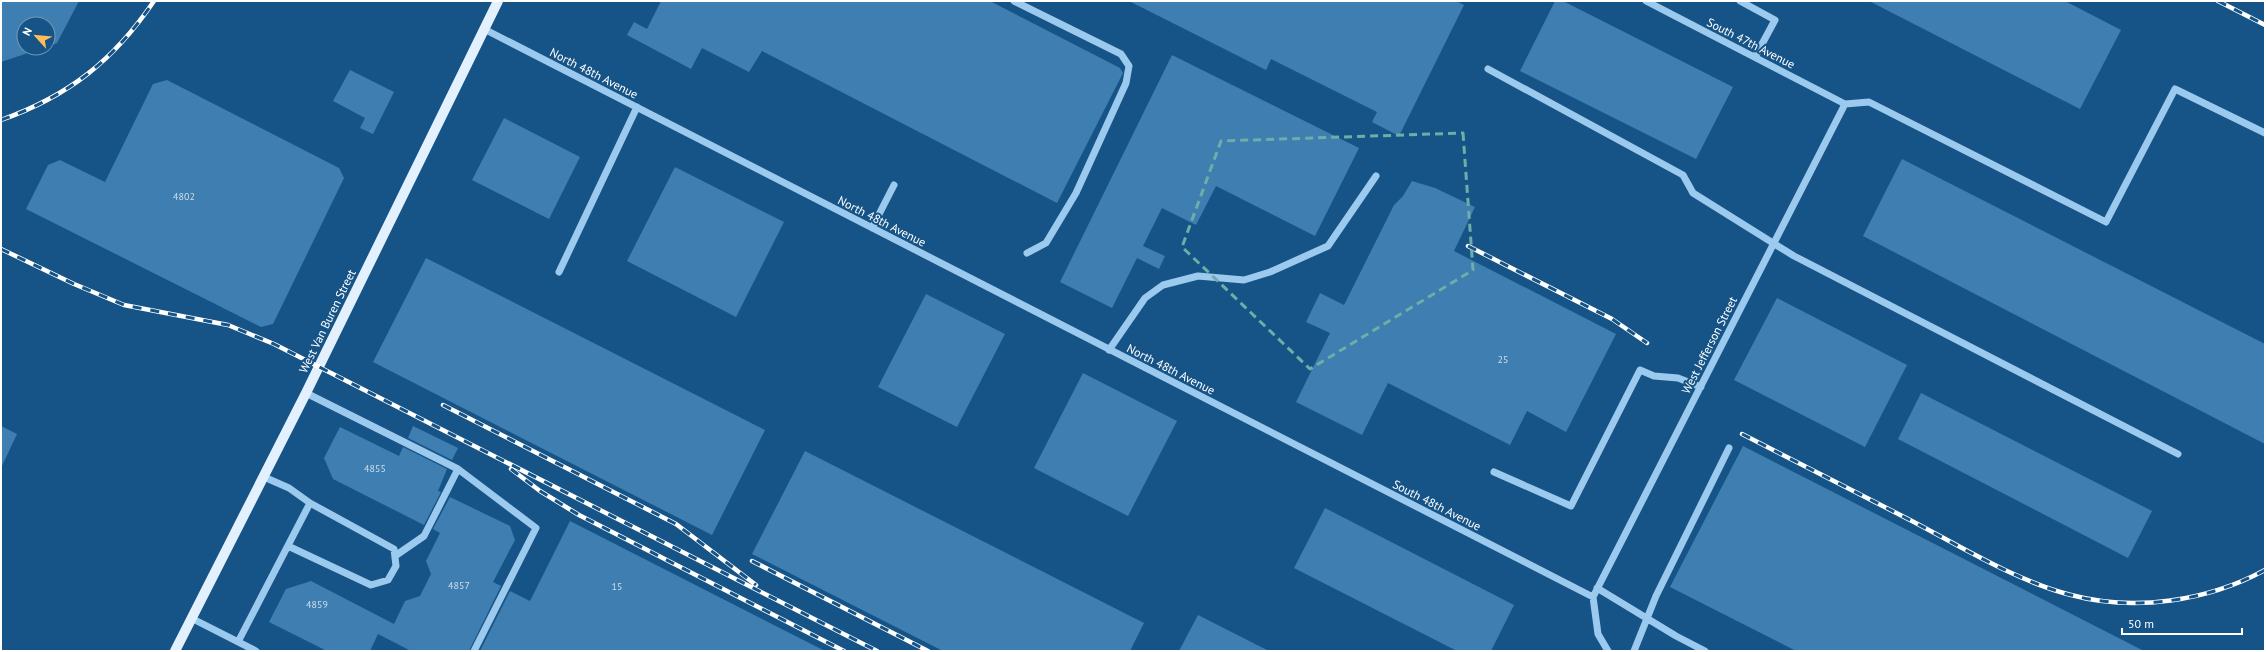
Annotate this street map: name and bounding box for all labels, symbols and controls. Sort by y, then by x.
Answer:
street label: South 47th Avenue [1704,14,1798,72]
north arrow [16,16,56,56]
text: N [19,25,35,38]
street label: North 48th Avenue [547,44,641,102]
house number: 4802 [173,190,195,203]
street label: North 48th Avenue [835,192,929,250]
street label: West Van Buren Street [295,267,359,375]
street label: West Jefferson Street [1678,294,1740,396]
street label: North 48th Avenue [1124,340,1218,398]
house number: 25 [1498,353,1508,366]
house number: 4855 [364,462,386,475]
street label: South 48th Avenue [1390,476,1484,534]
house number: 4857 [448,579,470,592]
house number: 15 [612,580,622,593]
house number: 4859 [306,598,328,611]
scale bar [2122,610,2242,636]
text: 50 m [2128,616,2154,631]

